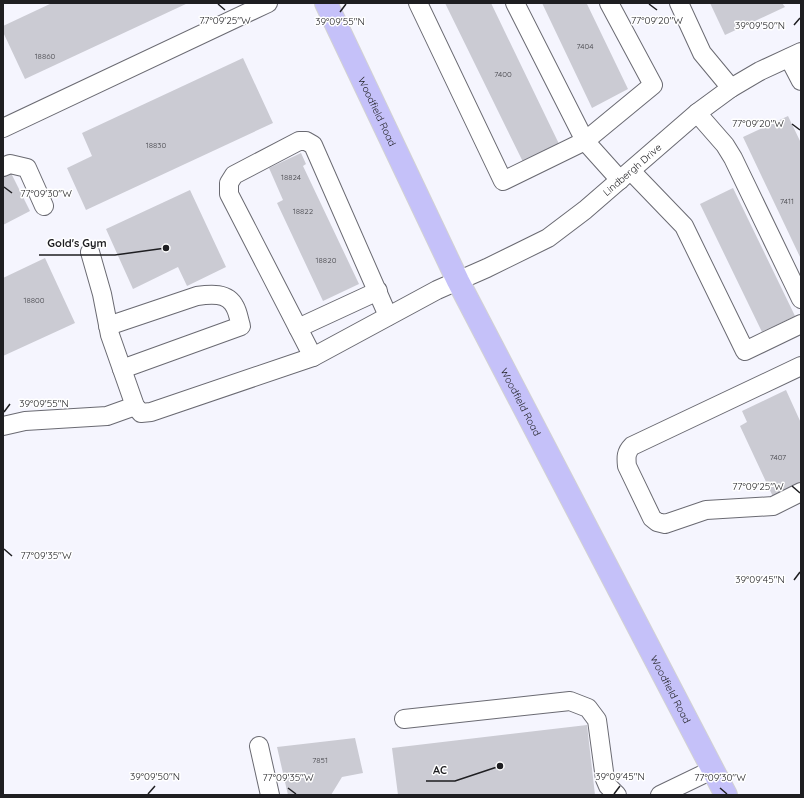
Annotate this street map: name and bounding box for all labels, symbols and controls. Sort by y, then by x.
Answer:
text: 77°09'25"W [199,14,251,27]
text: 77°09'20"W [631,14,683,27]
text: 39°09'55"N [315,15,365,28]
text: 39°09'50"N [735,19,785,32]
house number: 7404 [577,41,593,51]
house number: 18860 [35,51,56,61]
house number: 7400 [494,69,512,79]
street label: Woodfield Road [355,75,399,148]
text: 77°09'20"W [732,117,784,130]
house number: 18830 [146,140,167,150]
street label: Lindbergh Drive [600,141,664,199]
house number: 18824 [281,172,301,182]
text: 77°09'30"W [20,187,72,200]
house number: 7411 [780,196,794,206]
house number: 18822 [293,206,314,216]
callout: Gold's Gym [39,232,115,255]
text: Gold's Gym [47,236,107,250]
house number: 18820 [316,255,337,265]
house number: 18800 [23,295,45,305]
street label: Woodfield Road [497,366,544,438]
text: 39°09'55"N [19,397,69,410]
house number: 7407 [770,452,786,462]
text: 77°09'25"W [732,480,784,493]
text: 77°09'35"W [20,549,72,562]
text: 39°09'45"N [735,573,785,586]
street label: Woodfield Road [647,653,693,726]
house number: 7851 [312,755,328,765]
callout: AC [426,758,455,781]
text: AC [433,763,447,777]
text: 39°09'50"N [130,770,180,783]
text: 39°09'45"N [595,770,645,783]
text: 77°09'35"W [262,771,314,784]
text: 77°09'30"W [694,771,746,784]

